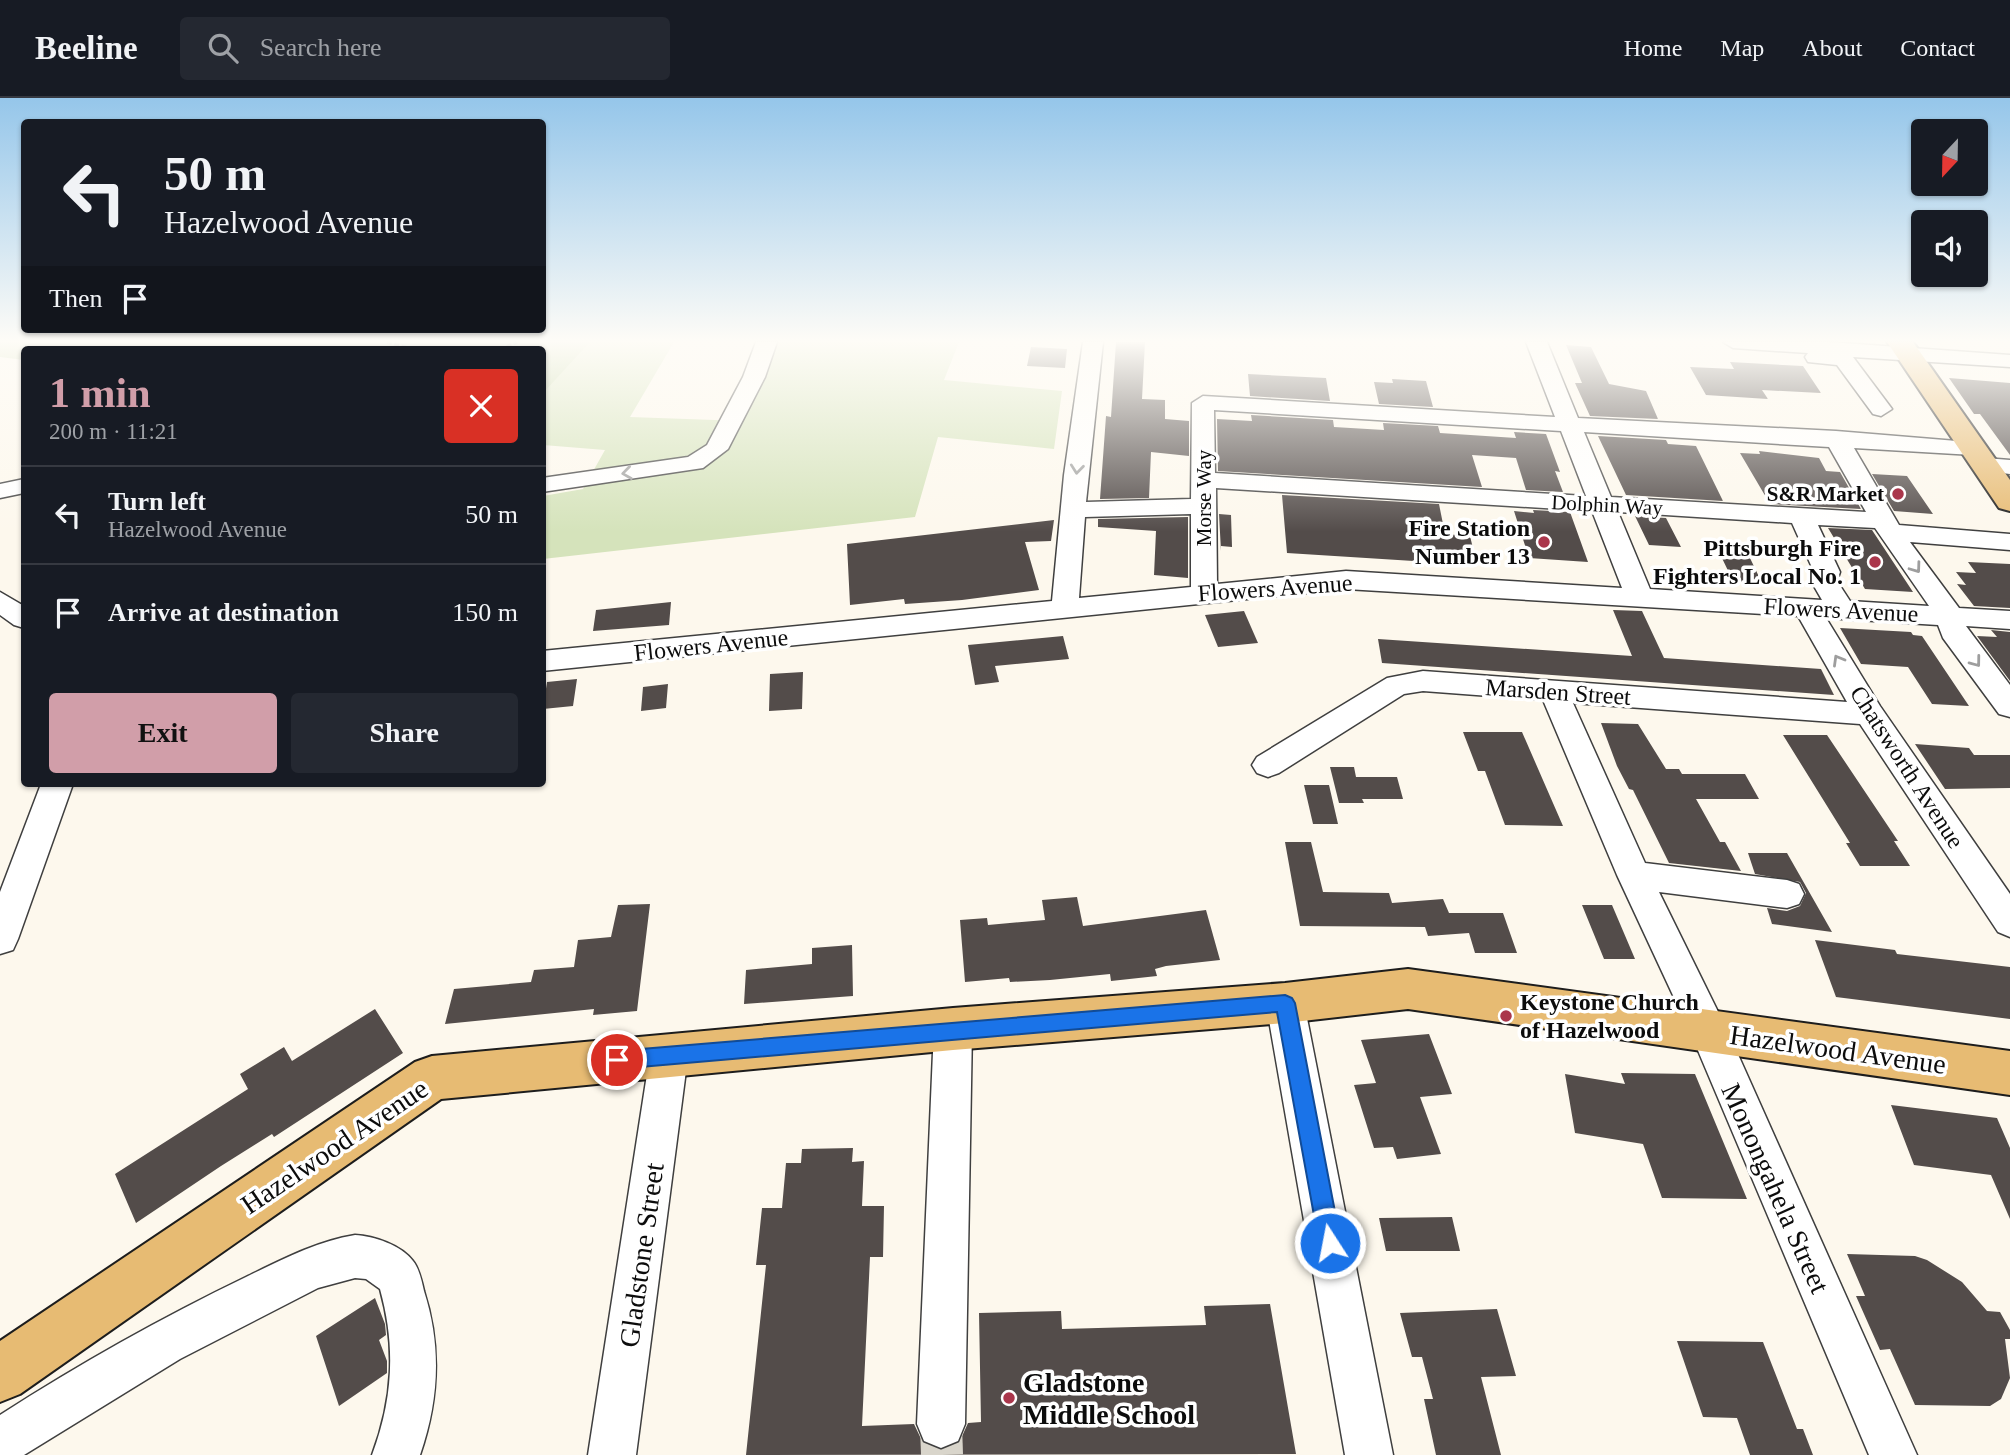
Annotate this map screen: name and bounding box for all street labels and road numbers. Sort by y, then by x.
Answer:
street label: Morse Way [1192,449,1216,546]
street label: Dolphin Way [1551,490,1664,520]
street label: Flowers Avenue [1197,570,1353,606]
street label: Flowers Avenue [1763,593,1919,627]
street label: Flowers Avenue [633,624,789,666]
street label: Marsden Street [1484,674,1632,710]
street label: Chatsworth Avenue [1845,681,1969,853]
street label: Hazelwood Avenue [1728,1019,1948,1080]
street label: Hazelwood Avenue [235,1073,433,1220]
street label: Monongahela Street [1715,1079,1836,1298]
street label: Gladstone Street [613,1161,670,1349]

